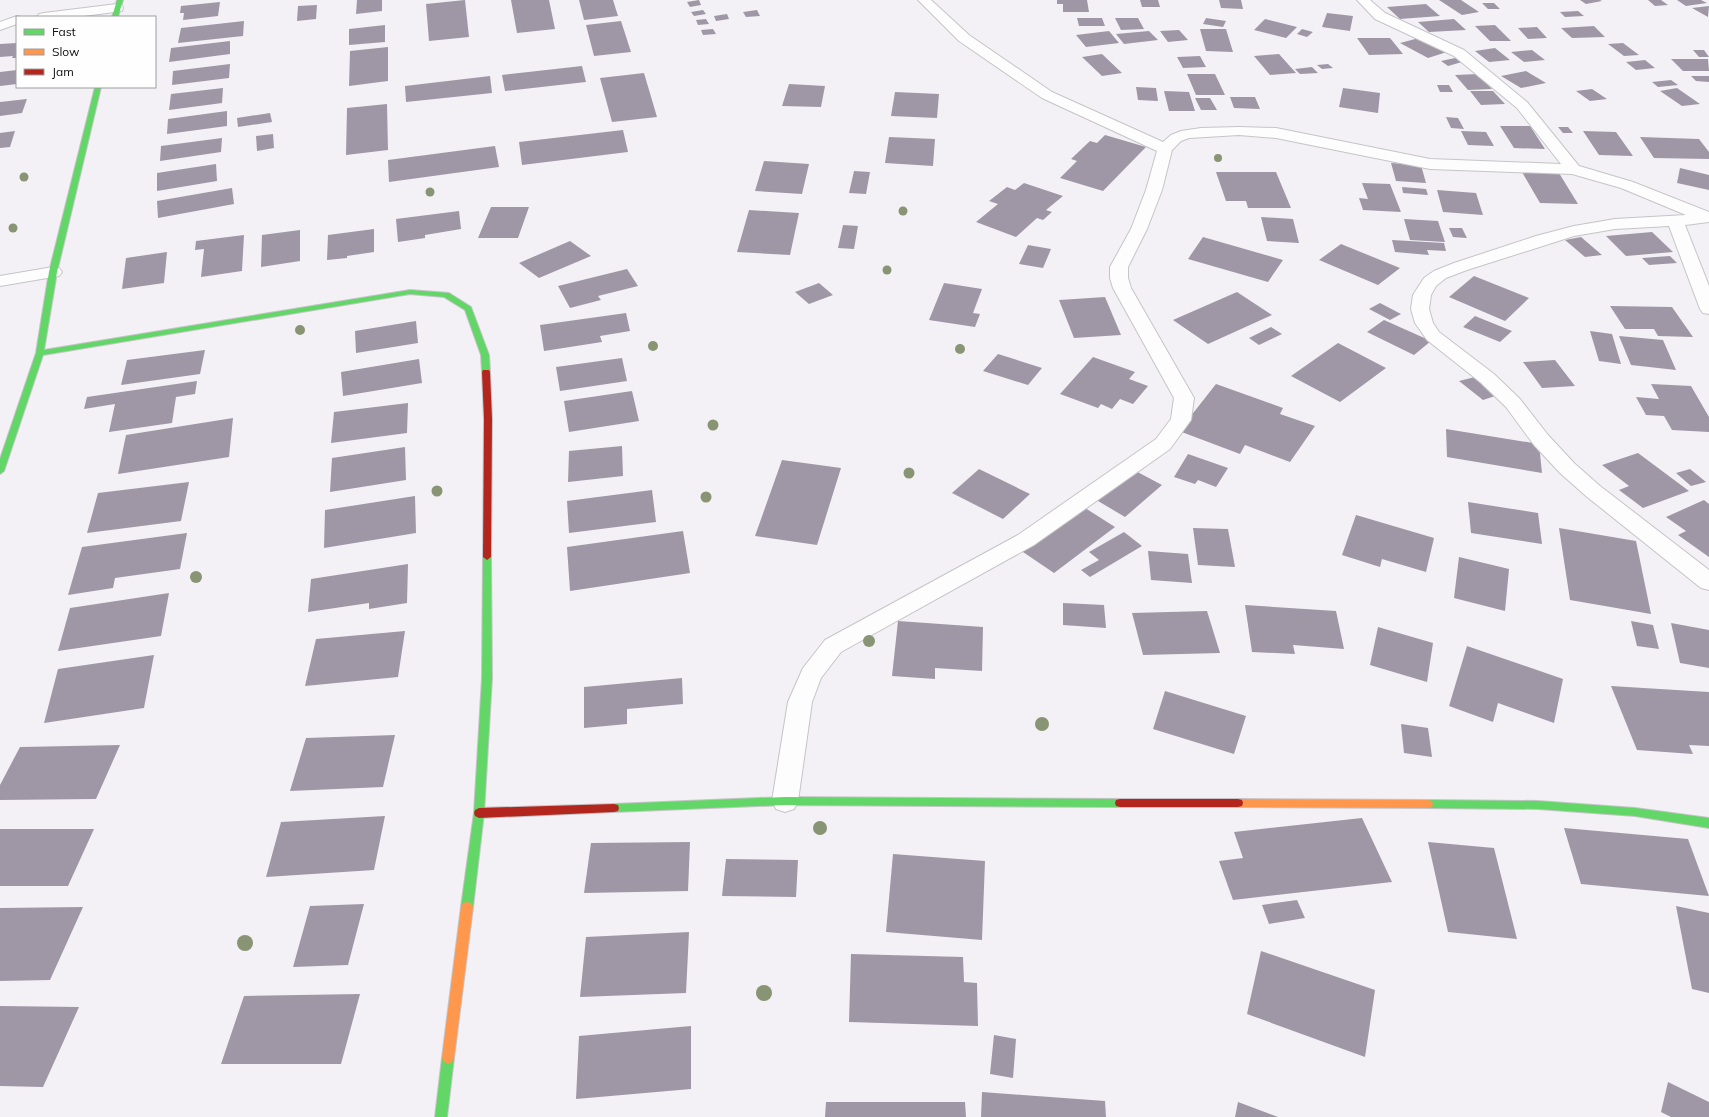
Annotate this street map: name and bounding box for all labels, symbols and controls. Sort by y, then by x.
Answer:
legend [16,16,156,88]
text: Fast [52,24,76,39]
text: Slow [52,44,80,59]
text: Jam [52,64,74,79]

